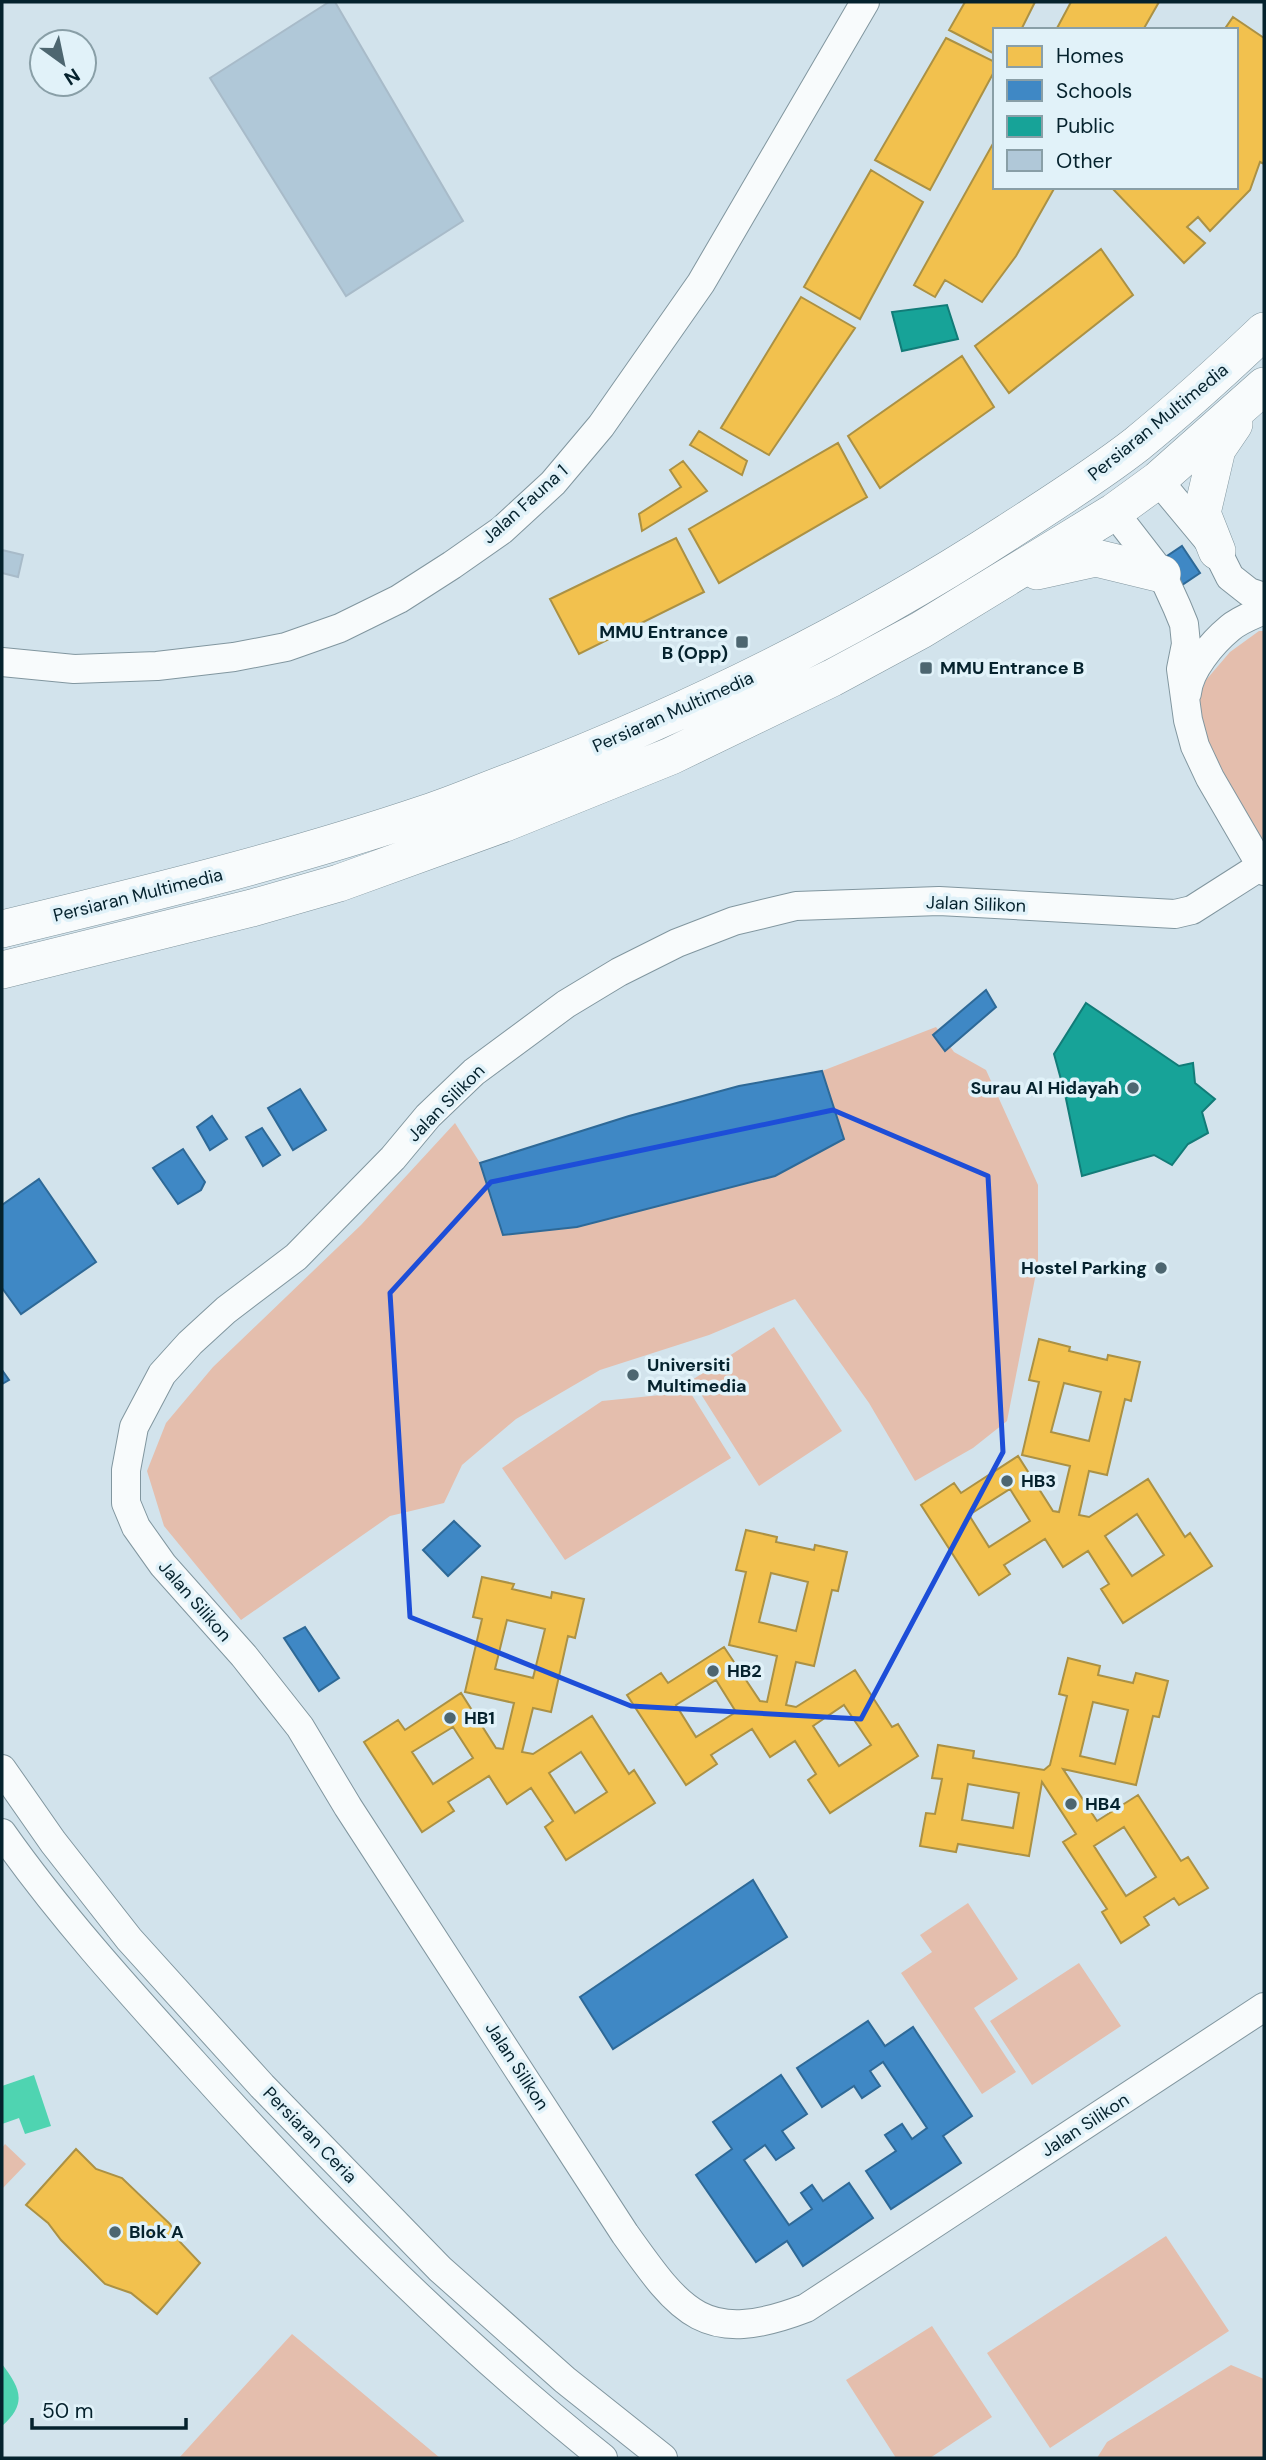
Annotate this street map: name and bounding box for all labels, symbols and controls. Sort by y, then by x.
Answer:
north arrow [28,28,98,98]
legend [993,28,1238,189]
text: Homes [1056,42,1124,70]
text: N [59,63,85,91]
text: Schools [1056,77,1132,105]
text: Public [1056,112,1115,140]
text: Other [1056,147,1112,175]
street label: Persiaran Multimedia [1083,358,1233,486]
street label: Jalan Fauna 1 [477,459,573,549]
place label: MMU Entrance B (Opp) [599,620,728,665]
marker: MMU Entrance B (Opp) [734,634,750,650]
place label: MMU Entrance B [940,656,1084,680]
marker: MMU Entrance B [918,660,934,676]
street label: Persiaran Multimedia [589,666,757,758]
street label: Persiaran Multimedia [51,862,225,928]
street label: Jalan Silikon [925,890,1027,918]
street label: Jalan Silikon [402,1059,490,1147]
place label: Surau Al Hidayah [970,1076,1119,1100]
marker: Surau Al Hidayah [1125,1080,1141,1096]
place label: Hostel Parking [1021,1256,1147,1280]
marker: Hostel Parking [1153,1260,1169,1276]
place label: Universiti Multimedia [647,1353,747,1398]
marker: Universiti Multimedia [625,1367,641,1383]
place label: HB3 [1021,1469,1056,1493]
marker: HB3 [999,1473,1015,1489]
street label: Jalan Silikon [153,1555,237,1647]
place label: HB2 [727,1659,762,1683]
marker: HB2 [705,1663,721,1679]
place label: HB1 [464,1706,495,1730]
marker: HB1 [442,1710,458,1726]
place label: HB4 [1085,1792,1121,1816]
marker: HB4 [1063,1796,1079,1812]
street label: Jalan Silikon [480,2017,554,2115]
street label: Persiaran Ceria [258,2082,362,2188]
street label: Jalan Silikon [1036,2088,1134,2162]
place label: Blok A [129,2220,184,2244]
marker: Blok A [107,2224,123,2240]
scale bar [32,2386,186,2430]
text: 50 m [42,2397,93,2425]

